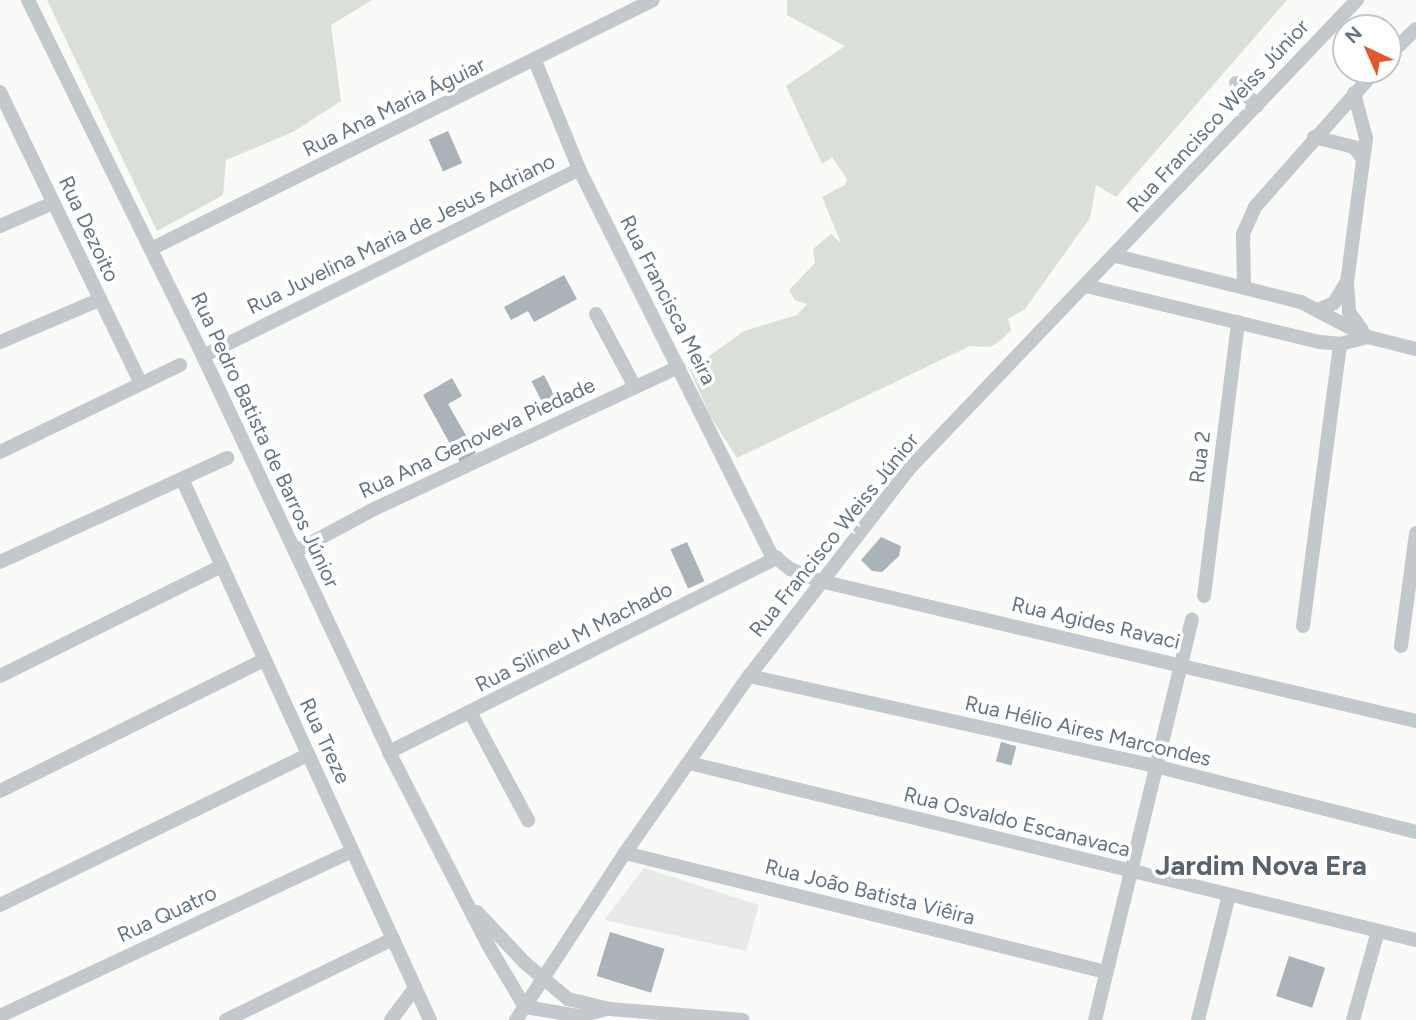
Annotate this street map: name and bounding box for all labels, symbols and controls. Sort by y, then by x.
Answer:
street label: Rua Francisco Weiss Júnior [1122,14,1314,218]
north arrow [1332,14,1402,84]
text: N [1340,22,1367,48]
street label: Rua Ana Maria Águiar [299,52,489,162]
street label: Rua Juvelina Maria de Jesus Adriano [243,148,559,320]
street label: Rua Dezoito [53,172,125,286]
street label: Rua Francisca Meira [614,211,722,389]
street label: Rua Pedro Batista de Barros Júnior [185,288,345,592]
street label: Rua Ana Genoveva Piedade [355,372,599,504]
street label: Rua Francisco Weiss Júnior [744,428,924,642]
street label: Rua 2 [1184,429,1216,485]
street label: Rua Silineu M Machado [471,576,677,698]
street label: Rua Agides Ravaci [1009,591,1183,655]
street label: Rua Hélio Aires Marcondes [962,690,1214,772]
street label: Rua Treze [294,694,356,788]
street label: Rua Osvaldo Escanavaca [901,782,1133,862]
district label: Jardim Nova Era [1155,848,1367,882]
street label: Rua João Batista Viêira [762,854,978,930]
street label: Rua Quatro [113,880,221,948]

